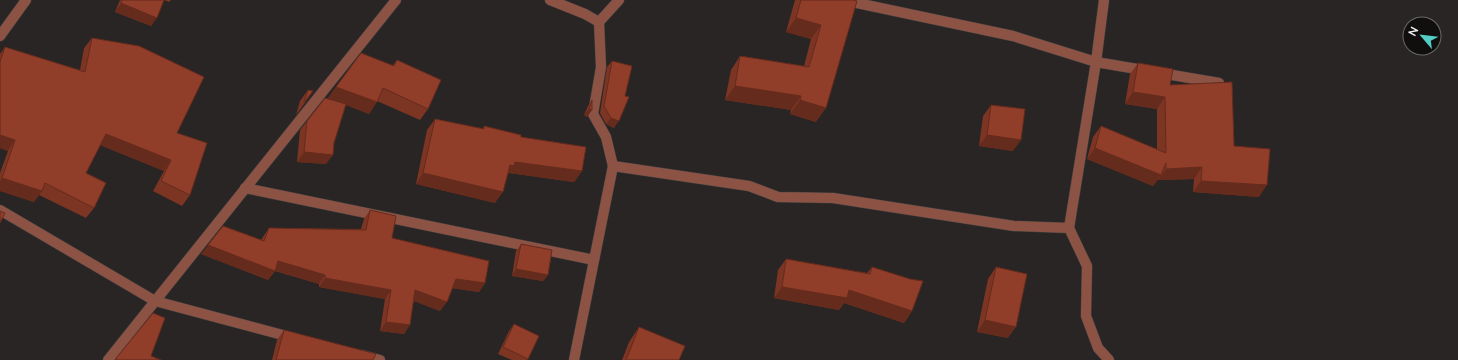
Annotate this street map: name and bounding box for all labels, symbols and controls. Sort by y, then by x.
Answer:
north arrow [1402,16,1442,56]
text: N [1405,24,1420,38]

